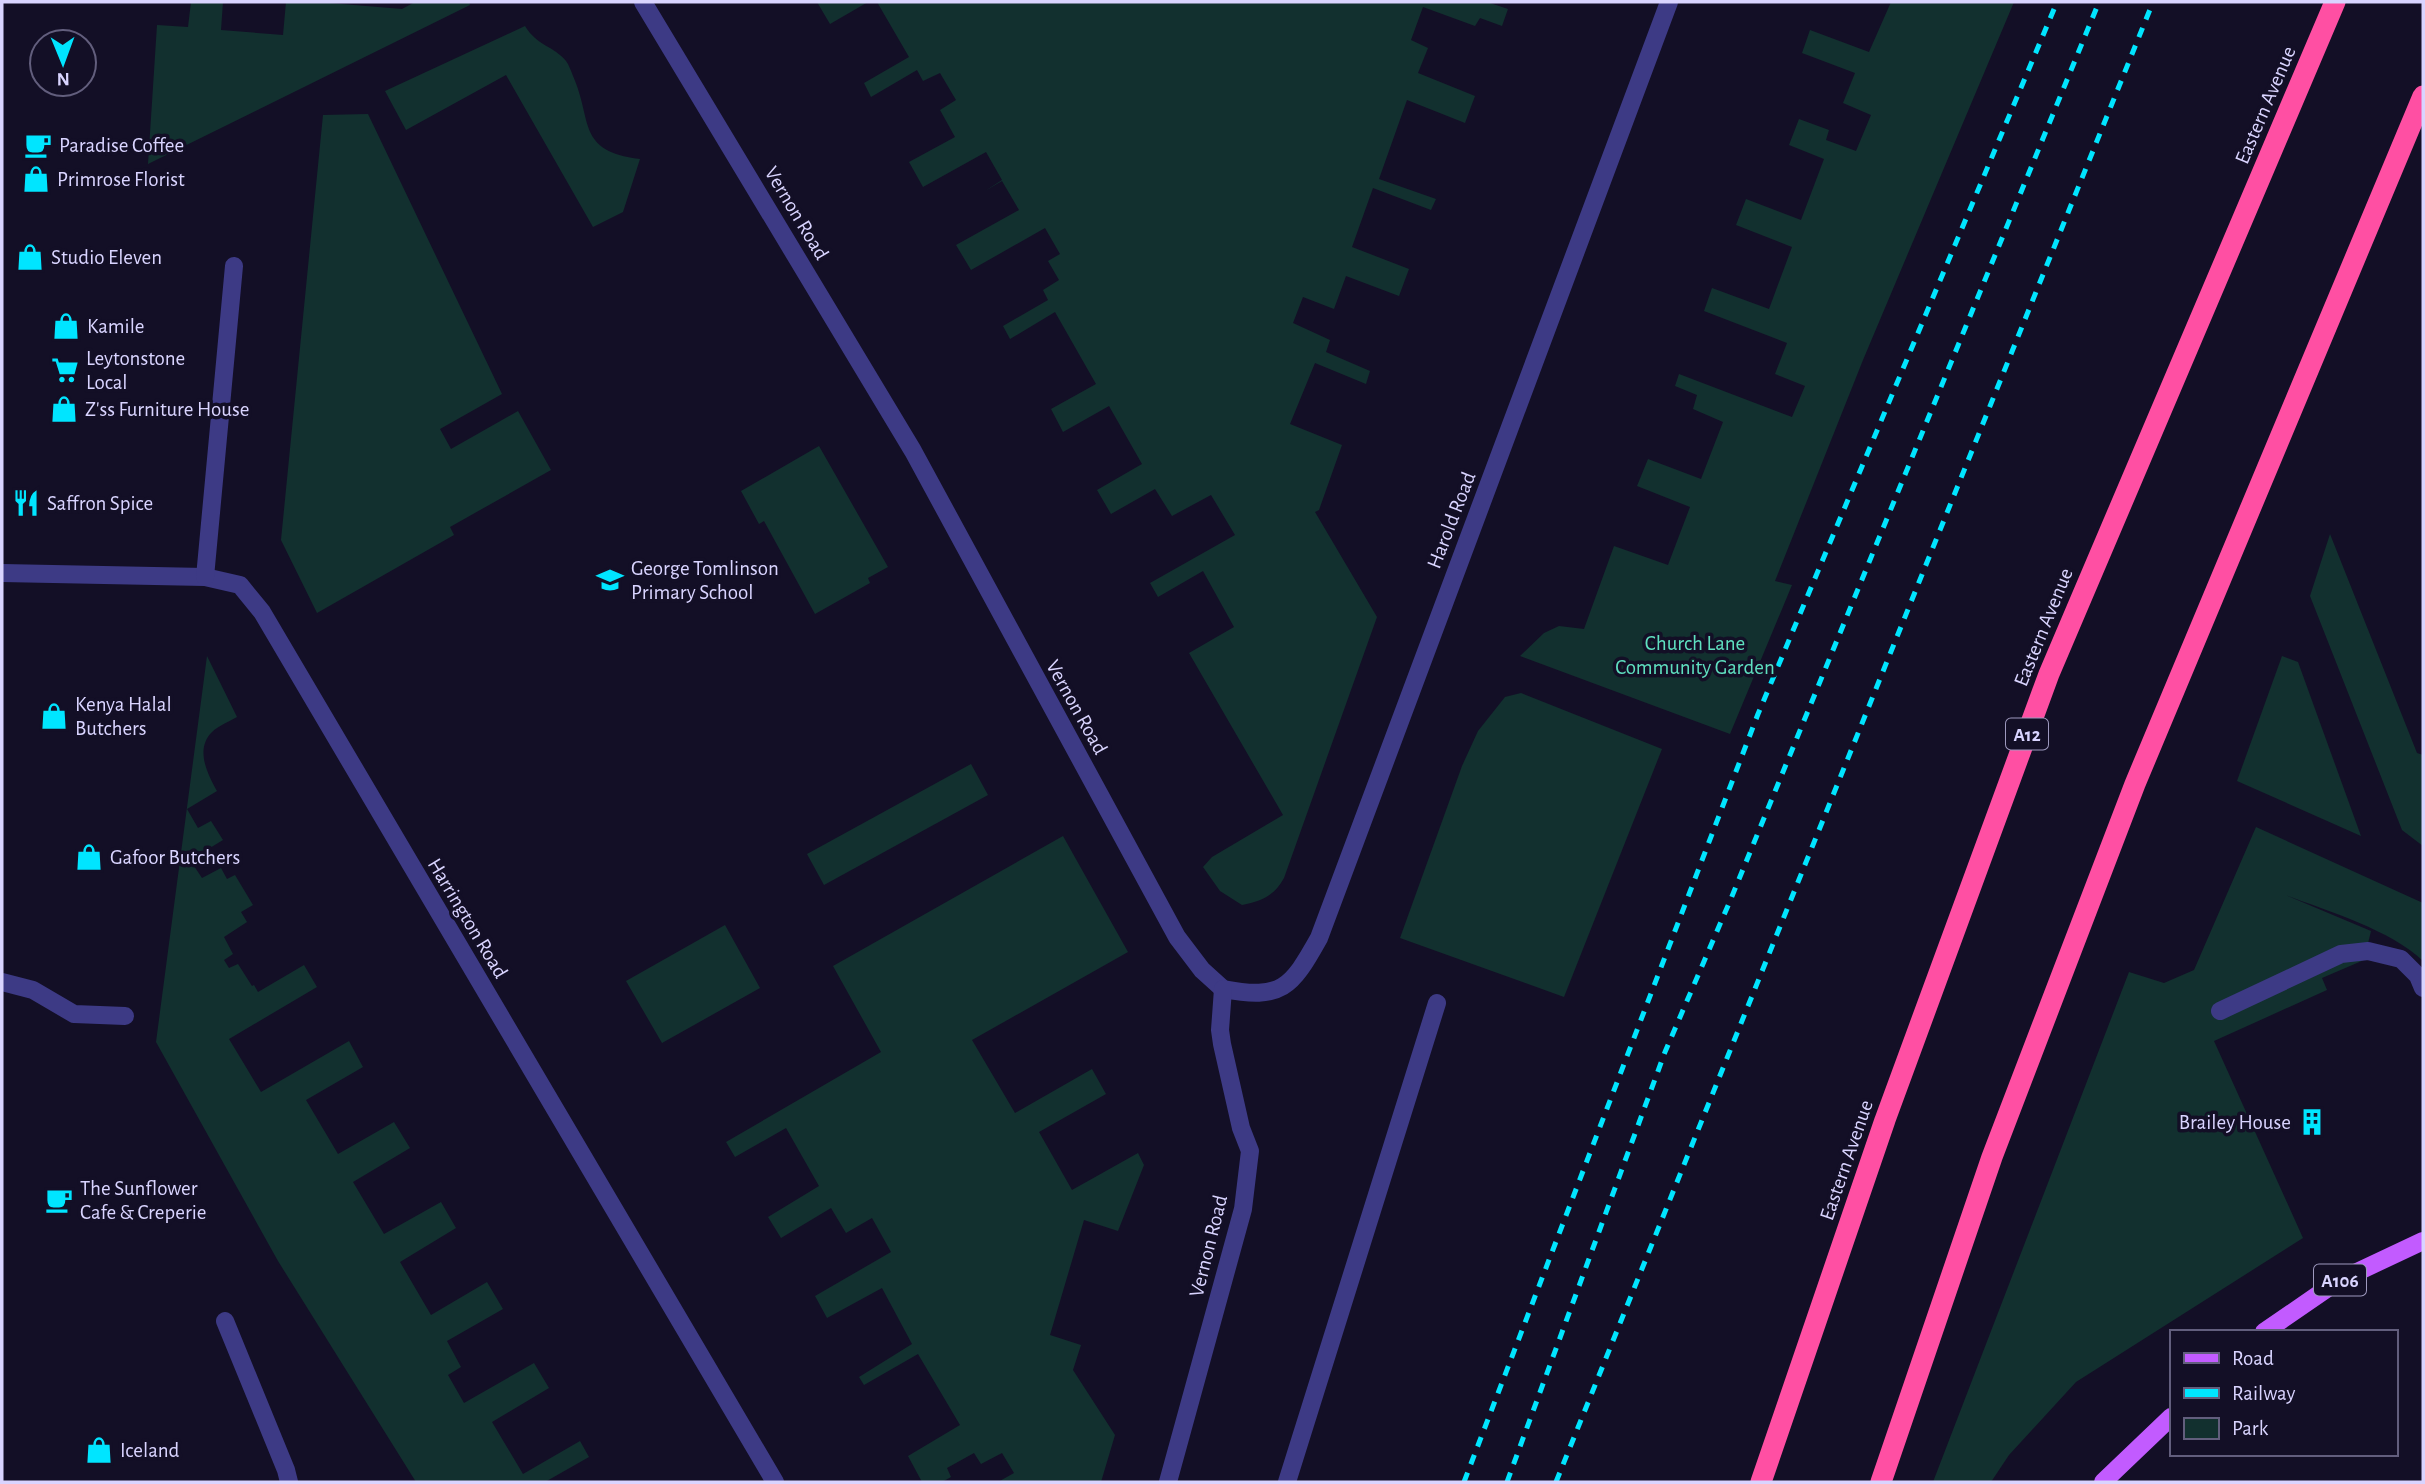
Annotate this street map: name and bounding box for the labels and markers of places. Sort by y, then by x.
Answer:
cafe icon: Paradise Coffee [23,130,53,160]
place label: Paradise Coffee [59,135,184,156]
shop icon: Primrose Florist [21,164,51,194]
place label: Primrose Florist [57,169,185,190]
shop icon: Studio Eleven [15,242,45,272]
place label: Studio Eleven [51,247,162,268]
shop icon: Kamile [51,311,81,341]
place label: Kamile [87,316,145,337]
place label: Leytonstone Local [86,348,185,393]
supermarket icon: Leytonstone Local [50,355,80,385]
shop icon: Z'ss Furniture House [49,394,79,424]
place label: Z'ss Furniture House [85,399,249,420]
restaurant icon: Saffron Spice [11,488,41,518]
place label: Saffron Spice [47,493,153,514]
place label: George Tomlinson Primary School [631,558,779,603]
school or university icon: George Tomlinson Primary School [595,565,625,595]
place label: Kenya Halal Butchers [75,694,172,739]
shop icon: Kenya Halal Butchers [39,701,69,731]
shop icon: Gafoor Butchers [74,842,104,872]
place label: Gafoor Butchers [110,847,240,868]
building icon: Brailey House [2297,1107,2327,1137]
place label: Brailey House [2179,1112,2291,1133]
place label: The Sunflower Cafe & Creperie [80,1178,206,1223]
cafe icon: The Sunflower Cafe & Creperie [44,1185,74,1215]
shop icon: Iceland [84,1435,114,1465]
place label: Iceland [120,1440,179,1461]

